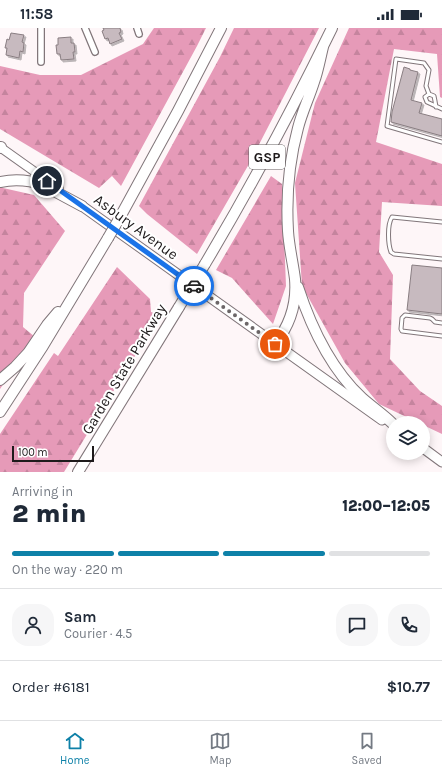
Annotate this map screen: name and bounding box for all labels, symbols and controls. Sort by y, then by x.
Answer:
text: 11:58 [20,5,53,23]
road number: GSP [249,145,285,169]
pin [30,164,64,198]
icon: home [36,170,58,192]
street label: Asbury Avenue [90,190,182,264]
courier [174,266,214,306]
icon: car [183,275,205,297]
street label: Garden State Parkway [78,301,170,437]
pin [258,327,292,361]
icon: bag [264,333,286,355]
map controls [386,416,430,460]
button: layers [386,416,430,460]
scale bar [12,444,94,463]
text: 100 m [18,446,48,459]
text: Arriving in [12,484,73,499]
text: 12:00–12:05 [342,497,430,515]
text: 2 min [12,498,87,529]
text: On the way · 220 m [12,562,123,577]
button: person [12,604,54,646]
button: chat [336,604,378,646]
button: phone [388,604,430,646]
text: Sam [64,608,97,626]
text: Courier · 4.5 [64,626,132,641]
text: Order #6181 [12,678,90,696]
text: $10.77 [387,678,430,696]
tab: Home [60,730,89,767]
tab: Map [209,730,231,767]
tab: Saved [352,730,382,767]

